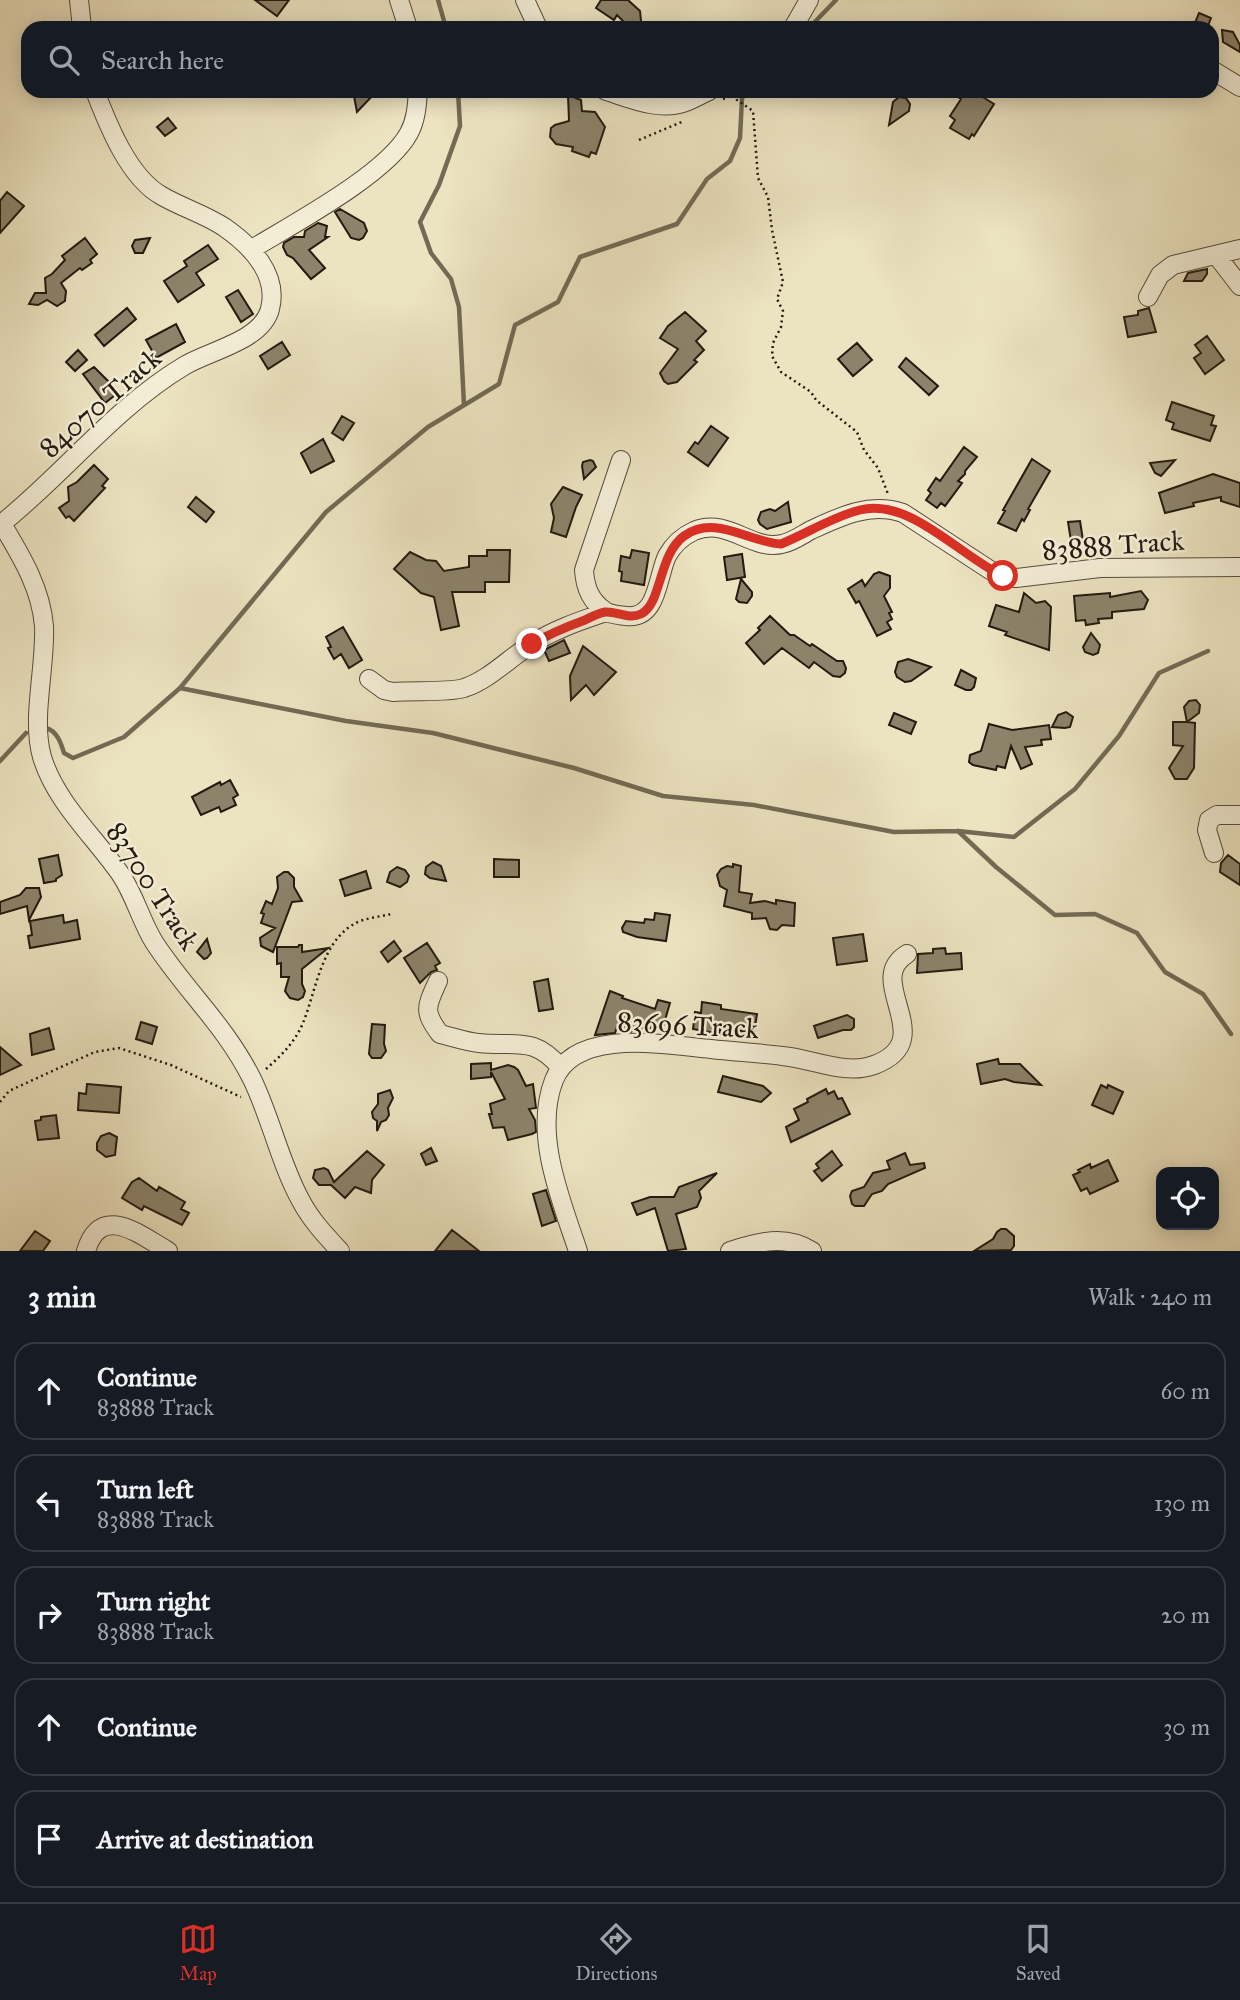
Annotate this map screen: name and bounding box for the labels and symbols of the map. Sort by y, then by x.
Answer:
street label: 84070 Track [32,341,168,465]
street label: 83888 Track [1041,523,1185,567]
route start [987,560,1018,591]
route end [516,628,547,659]
street label: 83700 Track [99,816,207,956]
street label: 83696 Track [616,1004,760,1046]

